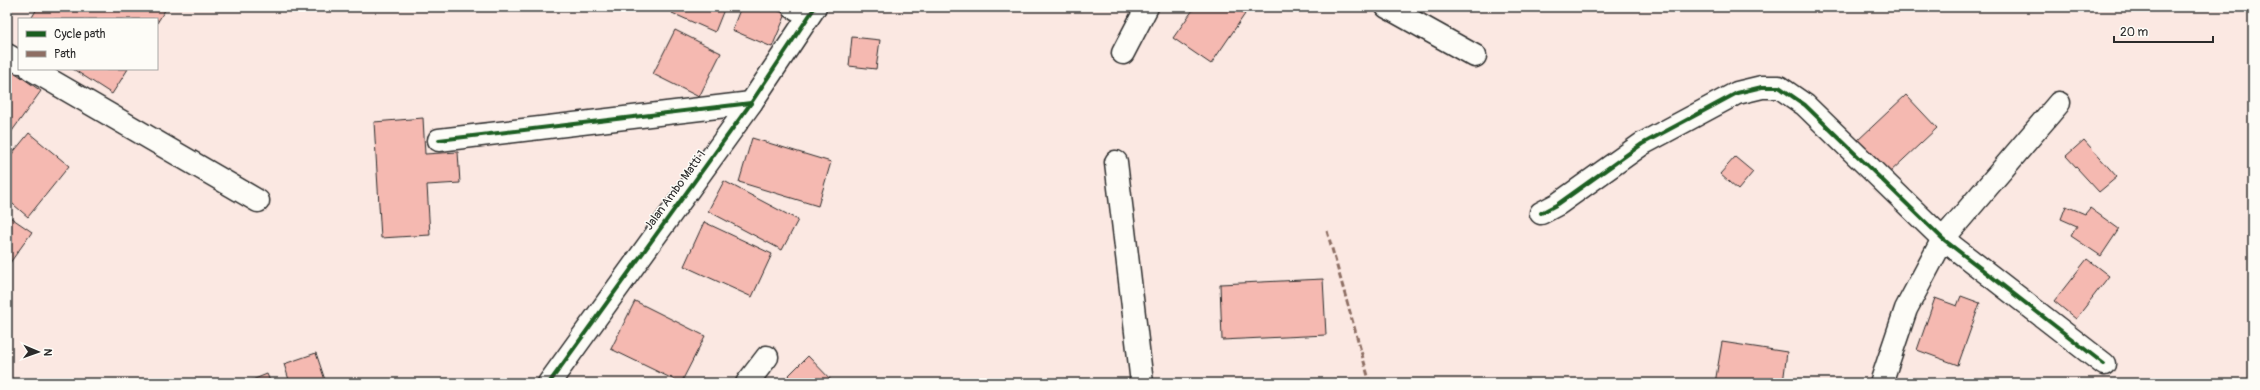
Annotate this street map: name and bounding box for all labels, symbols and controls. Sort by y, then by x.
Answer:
legend [18,18,158,70]
scale bar [2114,18,2213,44]
text: 20 m [2120,25,2149,40]
text: Cycle path [54,27,106,42]
text: Path [54,47,76,62]
street label: Jalan Ambo Matti 1 [641,147,709,233]
north arrow [18,332,58,372]
text: N [41,348,54,357]

